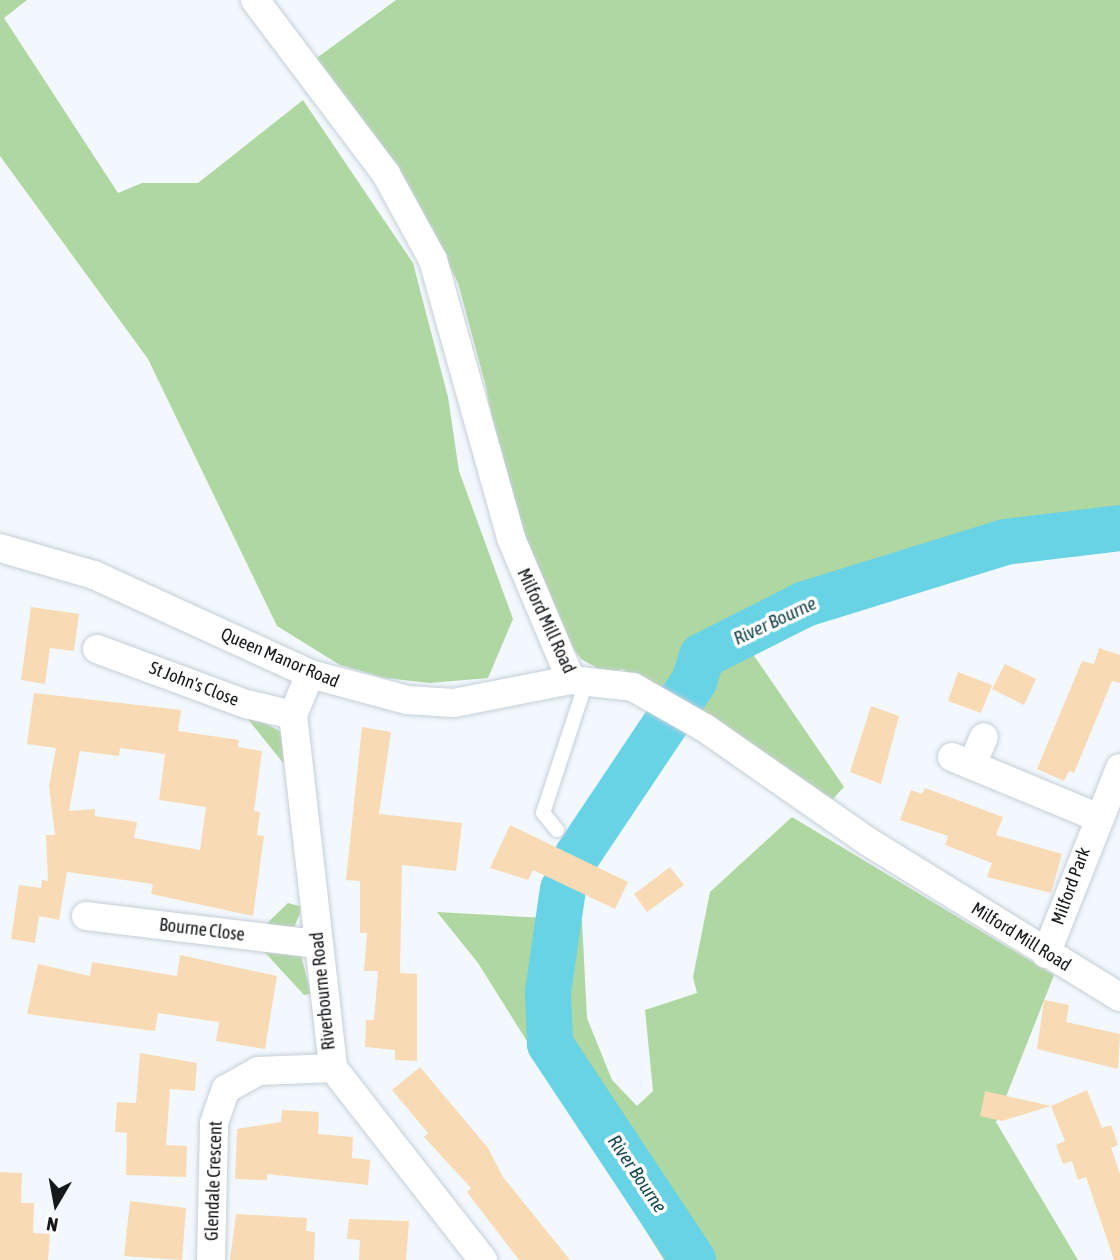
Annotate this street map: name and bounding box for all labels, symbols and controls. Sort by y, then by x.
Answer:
street label: Milford Mill Road [512,565,580,677]
water label: River Bourne [730,592,820,650]
street label: Queen Manor Road [218,623,342,693]
street label: St John's Close [146,657,242,711]
street label: Milford Park [1047,844,1095,928]
street label: Milford Mill Road [967,898,1075,976]
street label: Bourne Close [158,914,246,946]
street label: Riverbourne Road [306,931,340,1051]
street label: Glendale Crescent [201,1121,227,1241]
water label: River Bourne [603,1131,671,1217]
north arrow [21,1169,91,1239]
text: N [45,1213,60,1236]

